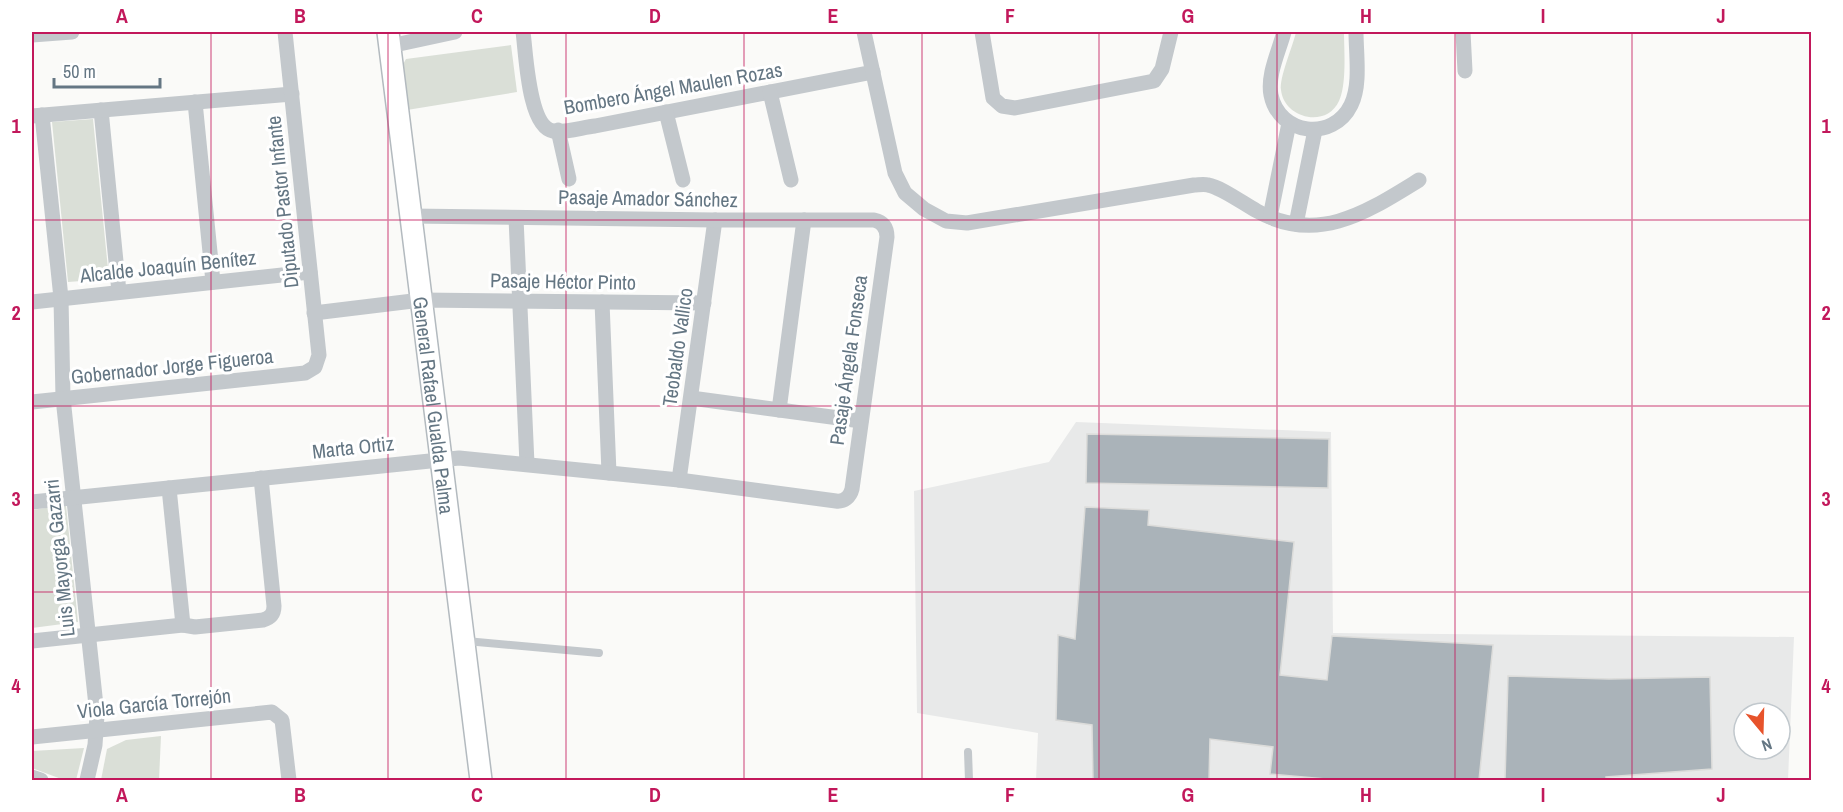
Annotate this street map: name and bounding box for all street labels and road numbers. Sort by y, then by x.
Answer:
street label: Bombero Ángel Maulen Rozas [562,55,784,121]
street label: Diputado Pastor Infante [260,114,304,290]
street label: Pasaje Amador Sánchez [558,183,738,213]
street label: Alcalde Joaquín Benítez [78,243,257,289]
street label: Pasaje Héctor Pinto [490,266,636,296]
street label: Pasaje Ángela Fonseca [823,273,873,447]
street label: Teobaldo Vallico [655,286,699,408]
street label: General Rafael Gualda Palma [407,295,461,515]
street label: Gobernador Jorge Figueroa [69,342,275,390]
street label: Marta Ortiz [311,429,395,465]
street label: Luis Mayorga Gazarri [37,478,81,638]
street label: Viola García Torrejón [76,682,232,724]

